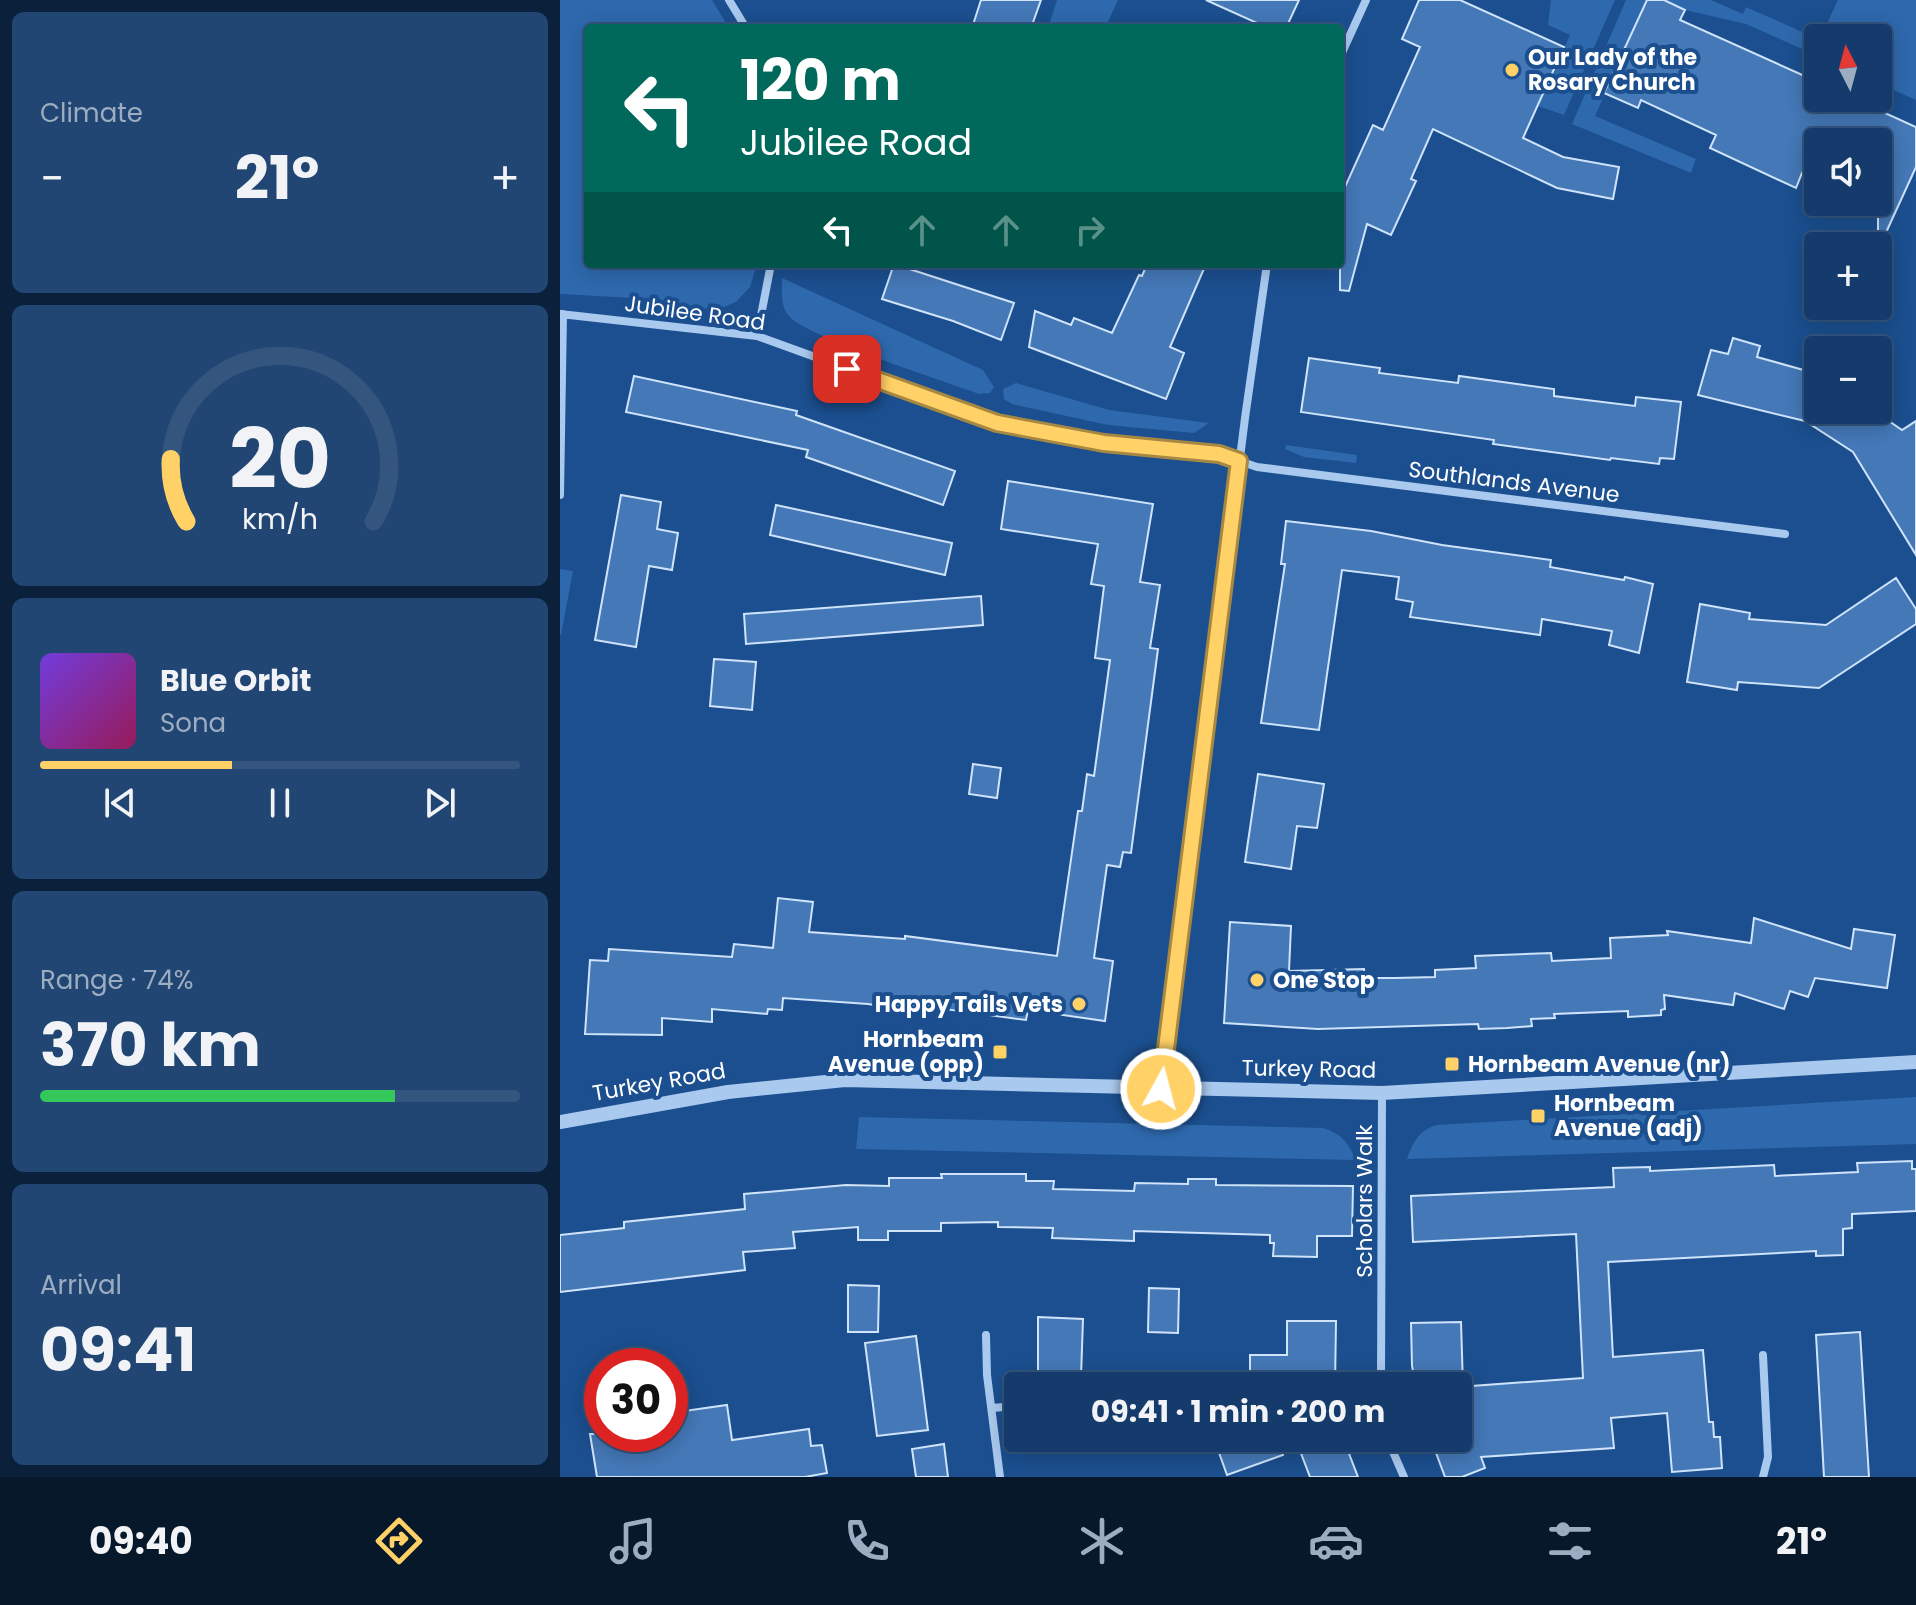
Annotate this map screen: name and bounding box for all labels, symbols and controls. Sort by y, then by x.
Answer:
north arrow [1804,24,1892,112]
map controls [1804,24,1892,424]
text: 120 m [740,41,901,120]
place label: Our Lady of the Rosary Church [1528,42,1697,98]
icon: left [608,56,712,160]
marker: Our Lady of the Rosary Church [1503,61,1521,79]
text: Climate [40,95,143,131]
text: Jubilee Road [740,117,972,168]
button: sound [1804,128,1892,216]
text: 21° [235,136,319,220]
text: − [40,148,64,209]
text: + [490,148,520,209]
icon: left [816,208,860,252]
icon: ahead [900,208,944,252]
icon: ahead [984,208,1028,252]
icon: right [1068,208,1112,252]
button: + [1804,232,1892,320]
street label: Jubilee Road [623,288,767,338]
pin [813,335,881,403]
button: − [1804,336,1892,424]
icon: arrive [825,347,869,391]
text: 20 [229,400,331,516]
street label: Southlands Avenue [1407,454,1621,510]
text: km/h [242,499,318,539]
text: Blue Orbit [160,659,312,702]
text: Sona [160,705,226,741]
icon: previous [98,781,142,825]
icon: pause [258,781,302,825]
icon: next [418,781,462,825]
text: Range · 74% [40,962,193,998]
place label: One Stop [1273,965,1375,996]
marker: One Stop [1248,971,1266,989]
place label: Happy Tails Vets [875,989,1063,1020]
marker: Happy Tails Vets [1070,995,1088,1013]
text: 370 km [40,1003,261,1087]
place label: Hornbeam Avenue (opp) [828,1024,984,1080]
marker: Hornbeam Avenue (opp) [991,1043,1009,1061]
position arrow [1119,1047,1203,1131]
place label: Hornbeam Avenue (nr) [1468,1049,1730,1080]
street label: Turkey Road [1241,1052,1377,1086]
street label: Turkey Road [590,1055,728,1109]
marker: Hornbeam Avenue (nr) [1443,1055,1461,1073]
place label: Hornbeam Avenue (adj) [1554,1088,1703,1144]
marker: Hornbeam Avenue (adj) [1529,1107,1547,1125]
street label: Scholars Walk [1349,1124,1380,1278]
text: Arrival [40,1267,122,1303]
text: 09:41 [40,1308,196,1392]
speed limit sign: 30 [584,1348,688,1452]
text: 09:41 · 1 min · 200 m [1091,1390,1385,1433]
icon: directions [371,1513,427,1569]
icon: music [605,1513,661,1569]
icon: phone [839,1513,895,1569]
icon: climate [1074,1513,1130,1569]
icon: car [1308,1513,1364,1569]
icon: filters [1542,1513,1598,1569]
text: 09:40 [89,1516,193,1567]
text: 21° [1776,1516,1827,1567]

